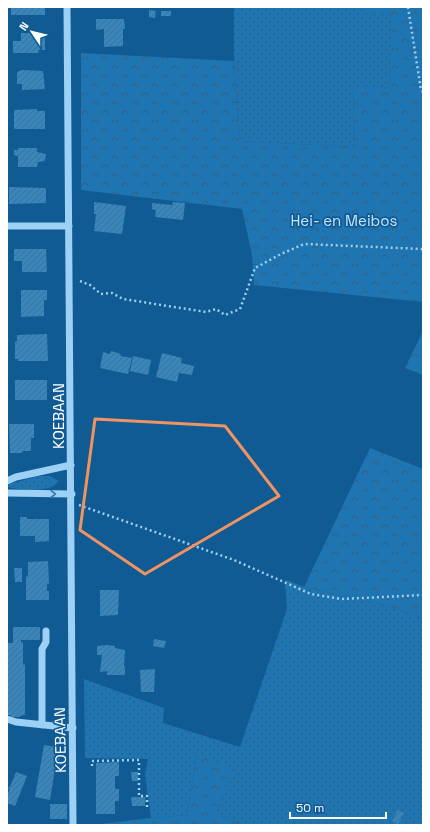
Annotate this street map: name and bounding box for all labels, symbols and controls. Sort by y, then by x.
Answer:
north arrow [12,12,52,52]
text: N [16,19,32,33]
park label: Hei- en Meibos [291,211,398,230]
street label: KOEBAAN [49,383,68,449]
one-way arrow [50,490,56,498]
street label: KOEBAAN [50,707,70,773]
scale bar [290,794,386,820]
text: 50 m [296,800,324,816]

